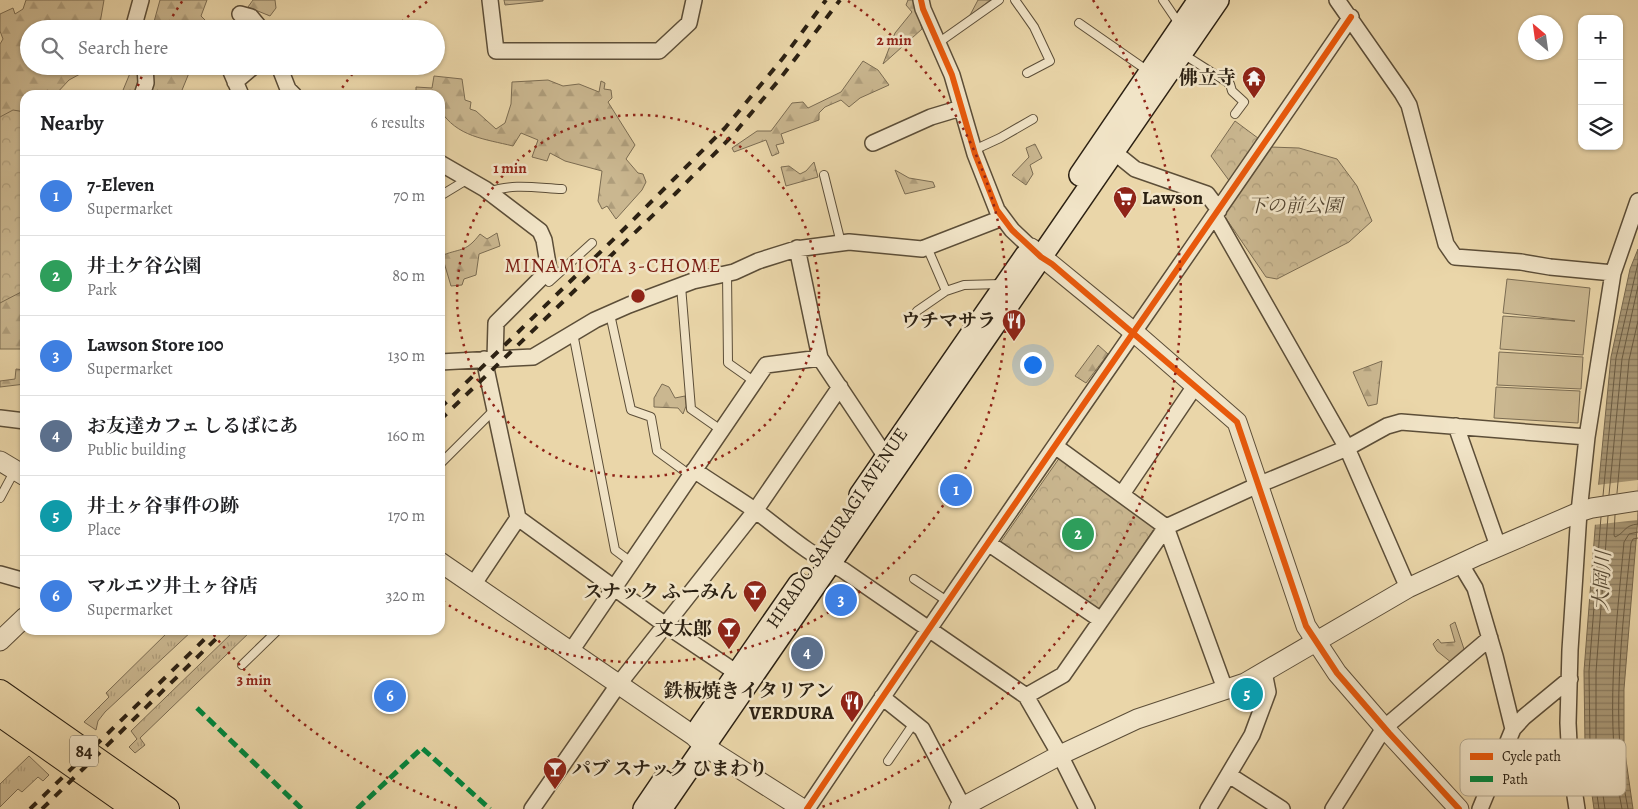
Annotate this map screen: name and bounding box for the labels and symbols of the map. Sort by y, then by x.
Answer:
north arrow [1518,15,1563,60]
text: 2 min [876,30,912,50]
place label: 佛立寺 [1179,65,1236,91]
temple icon: 佛立寺 [1241,65,1267,99]
text: 1 min [493,158,527,178]
supermarket icon: Lawson [1112,185,1138,219]
place label: Lawson [1142,185,1204,211]
park label: 下の前公園 [1247,193,1345,219]
district label: MINAMIOTA 3-CHOME [505,252,721,279]
centre of rings [629,287,647,305]
place label: ウチマサラ [901,308,996,334]
restaurant icon: ウチマサラ [1001,308,1027,342]
your location [1020,352,1046,378]
street label: HIRADO SAKURAGI AVENUE [760,423,914,633]
pin: 1 [940,471,972,509]
pin: 2 [1062,515,1094,553]
water label: 大岡川 [1587,548,1617,612]
place label: スナック ふーみん [583,579,738,605]
bar icon: スナック ふーみん [742,579,768,613]
pin: 3 [825,581,857,619]
place label: 文太郎 [655,616,712,642]
bar icon: 文太郎 [716,616,742,650]
pin: 4 [791,634,823,672]
text: 3 min [237,670,272,690]
pin: 5 [1231,675,1263,713]
pin: 6 [374,677,406,715]
place label: 鉄板焼きイタリアン VERDURA [664,678,835,726]
restaurant icon: 鉄板焼きイタリアン VERDURA [839,689,865,723]
road number: 84 [70,736,98,766]
legend [1460,739,1626,796]
text: Cycle path [1502,747,1562,766]
bar icon: パブ スナック ひまわり [542,756,568,790]
place label: パブ スナック ひまわり [572,756,768,782]
text: Path [1502,770,1529,789]

